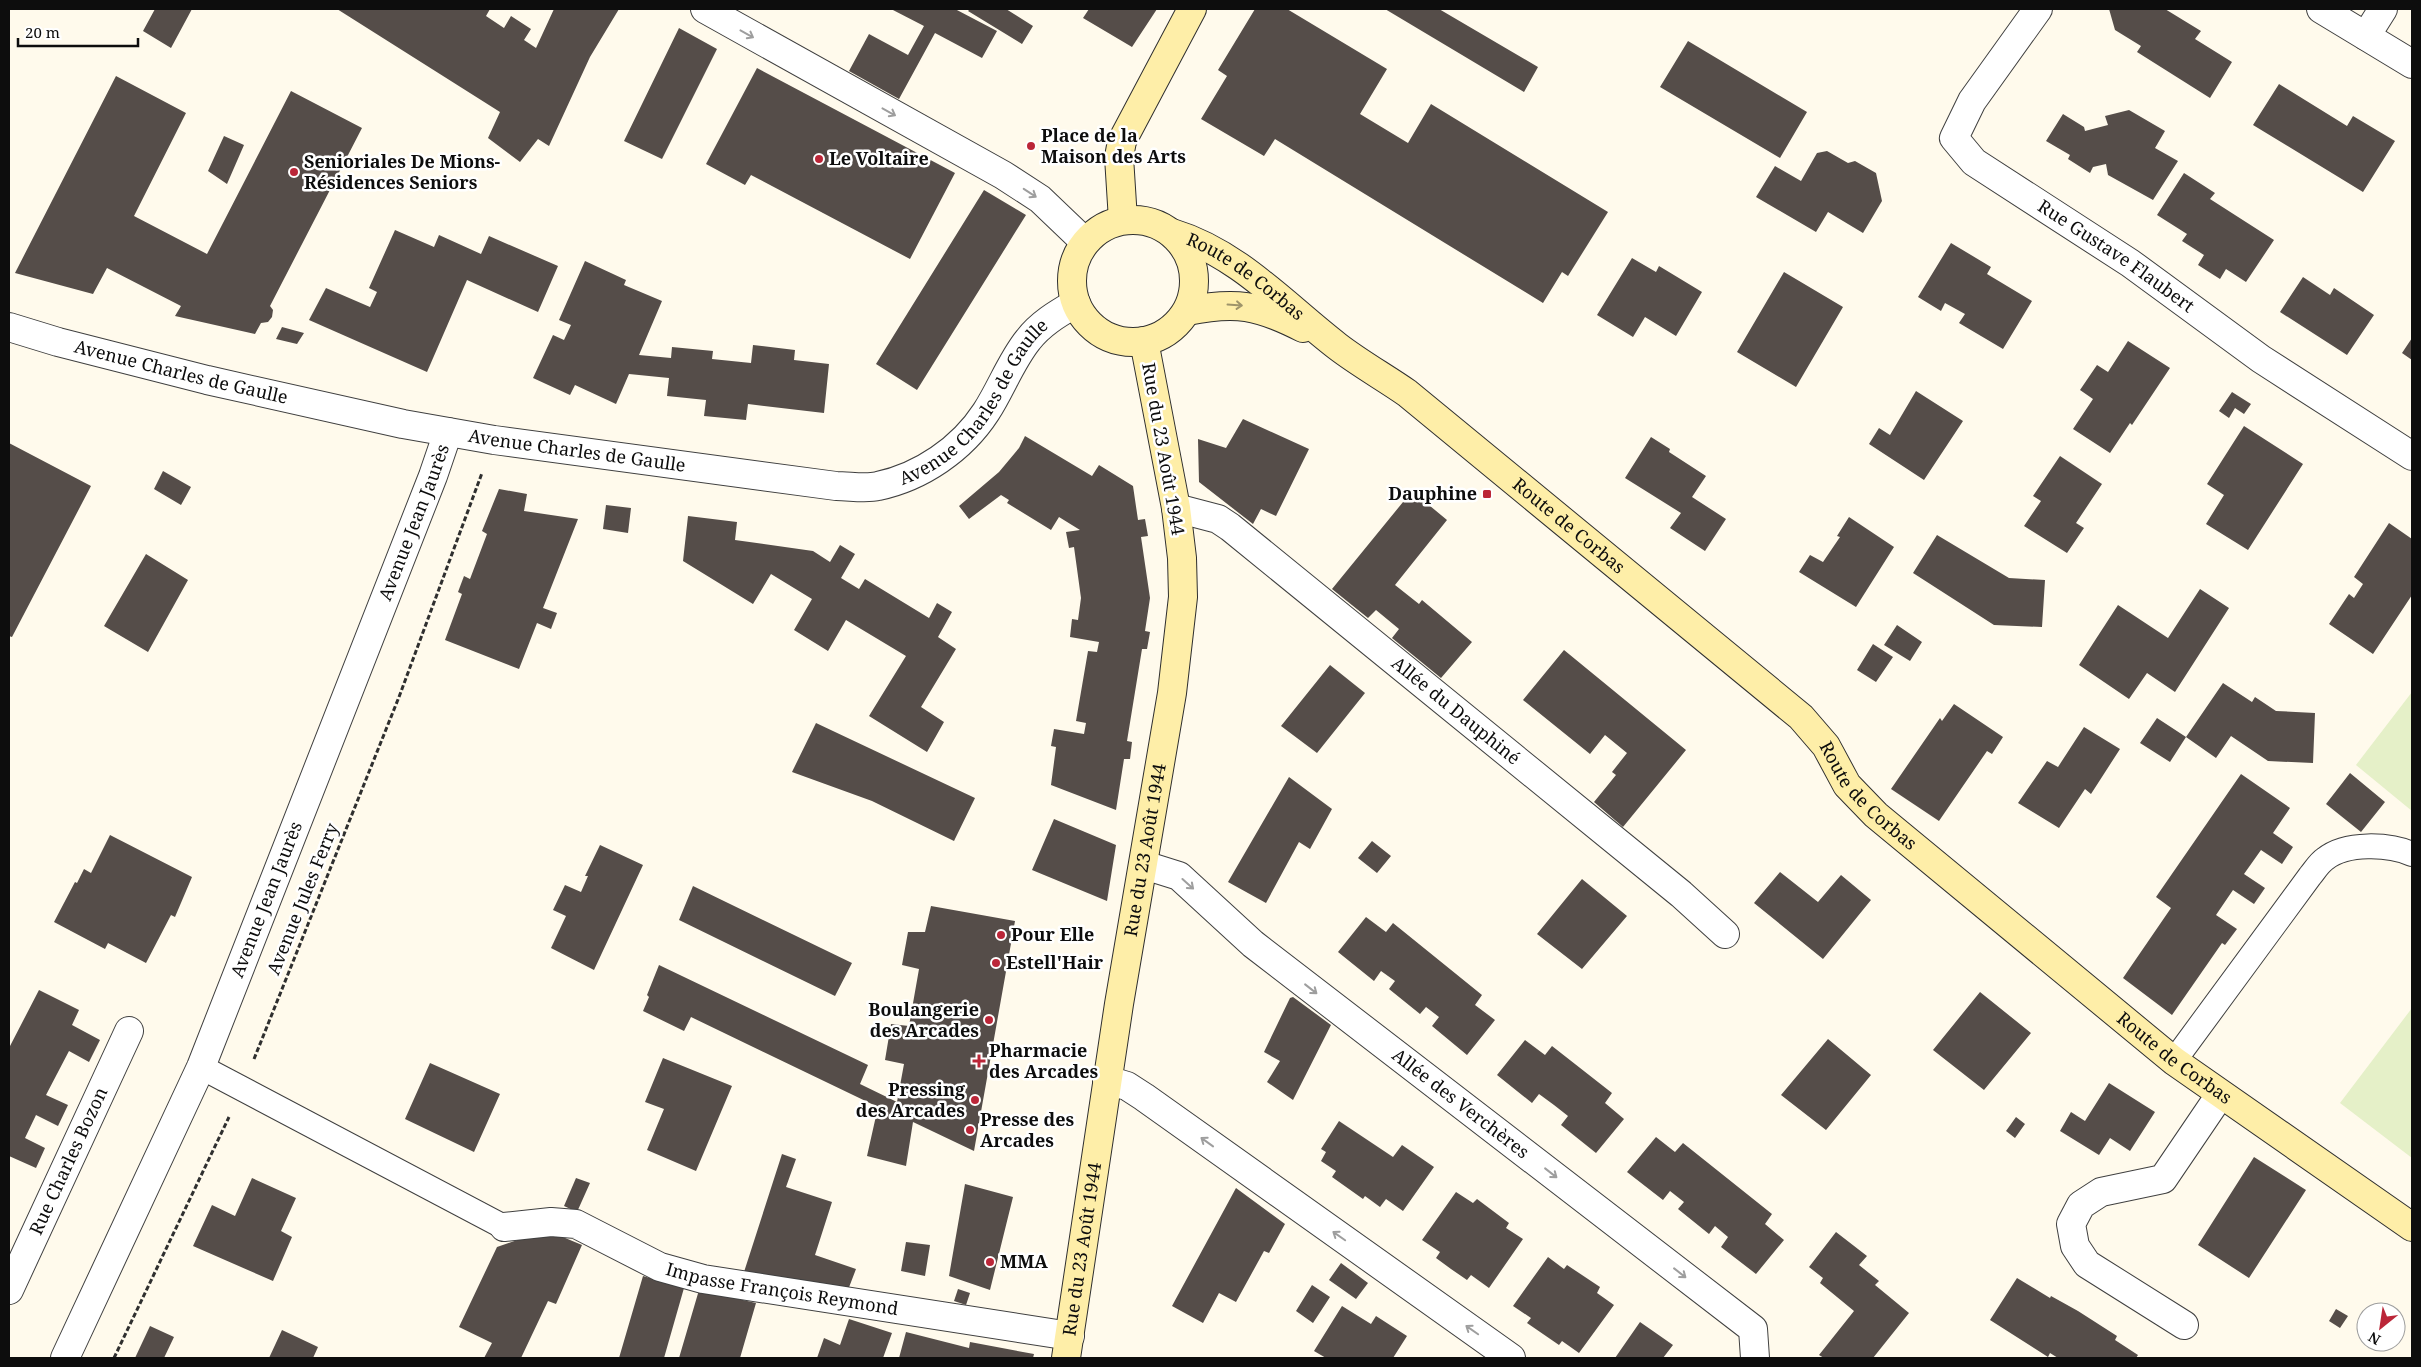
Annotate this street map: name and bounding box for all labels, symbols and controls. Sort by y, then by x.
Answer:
scale bar [18,15,138,47]
text: 20 m [25,22,60,42]
one-way arrow [739,29,754,39]
one-way arrow [881,108,896,118]
place label: Place de la Maison des Arts [1041,123,1186,168]
marker: Place de la Maison des Arts [1025,140,1037,152]
place label: Le Voltaire [829,146,929,170]
place label: Senioriales De Mions- Résidences Seniors [304,149,501,194]
marker: Le Voltaire [813,153,825,165]
marker: Senioriales De Mions- Résidences Seniors [288,166,300,178]
one-way arrow [1023,187,1037,198]
street label: Rue Gustave Flaubert [2034,194,2200,317]
street label: Route de Corbas [1183,226,1310,325]
one-way arrow [1227,300,1243,309]
street label: Avenue Charles de Gaulle [895,313,1052,490]
street label: Avenue Charles de Gaulle [72,334,290,409]
street label: Rue du 23 Août 1944 [1137,361,1191,537]
street label: Avenue Charles de Gaulle [467,423,687,477]
street label: Avenue Jean Jaurès [372,441,454,604]
street label: Route de Corbas [1508,472,1631,579]
place label: Dauphine [1388,481,1477,505]
marker: Dauphine [1481,488,1493,500]
street label: Allée du Dauphiné [1387,650,1526,770]
street label: Route de Corbas [1815,737,1922,855]
street label: Rue du 23 Août 1944 [1118,762,1171,938]
street label: Avenue Jean Jaurès [224,818,307,981]
street label: Avenue Jules Ferry [261,818,344,978]
one-way arrow [1181,878,1194,889]
place label: Pour Elle [1011,922,1094,946]
marker: Pour Elle [995,929,1007,941]
place label: Estell'Hair [1006,950,1104,974]
marker: Estell'Hair [990,957,1002,969]
one-way arrow [1304,984,1318,994]
place label: Boulangerie des Arcades [868,997,979,1042]
street label: Route de Corbas [2112,1006,2237,1109]
marker: Boulangerie des Arcades [983,1014,995,1026]
place label: Pharmacie des Arcades [989,1038,1099,1083]
street label: Allée des Verchères [1388,1043,1534,1163]
marker: Pharmacie des Arcades [973,1055,985,1067]
place label: Pressing des Arcades [856,1077,966,1122]
street label: Rue Charles Bozon [23,1083,112,1238]
marker: Pressing des Arcades [969,1094,981,1106]
place label: Presse des Arcades [980,1107,1074,1152]
marker: Presse des Arcades [964,1124,976,1136]
one-way arrow [1200,1137,1214,1147]
street label: Rue du 23 Août 1944 [1056,1161,1106,1337]
one-way arrow [1544,1168,1557,1179]
one-way arrow [1332,1231,1346,1241]
place label: MMA [1000,1249,1048,1273]
street label: Impasse François Reymond [663,1256,900,1320]
marker: MMA [984,1256,996,1268]
one-way arrow [1673,1267,1686,1278]
north arrow [2356,1302,2406,1352]
one-way arrow [1465,1325,1479,1335]
text: N [2365,1328,2384,1350]

